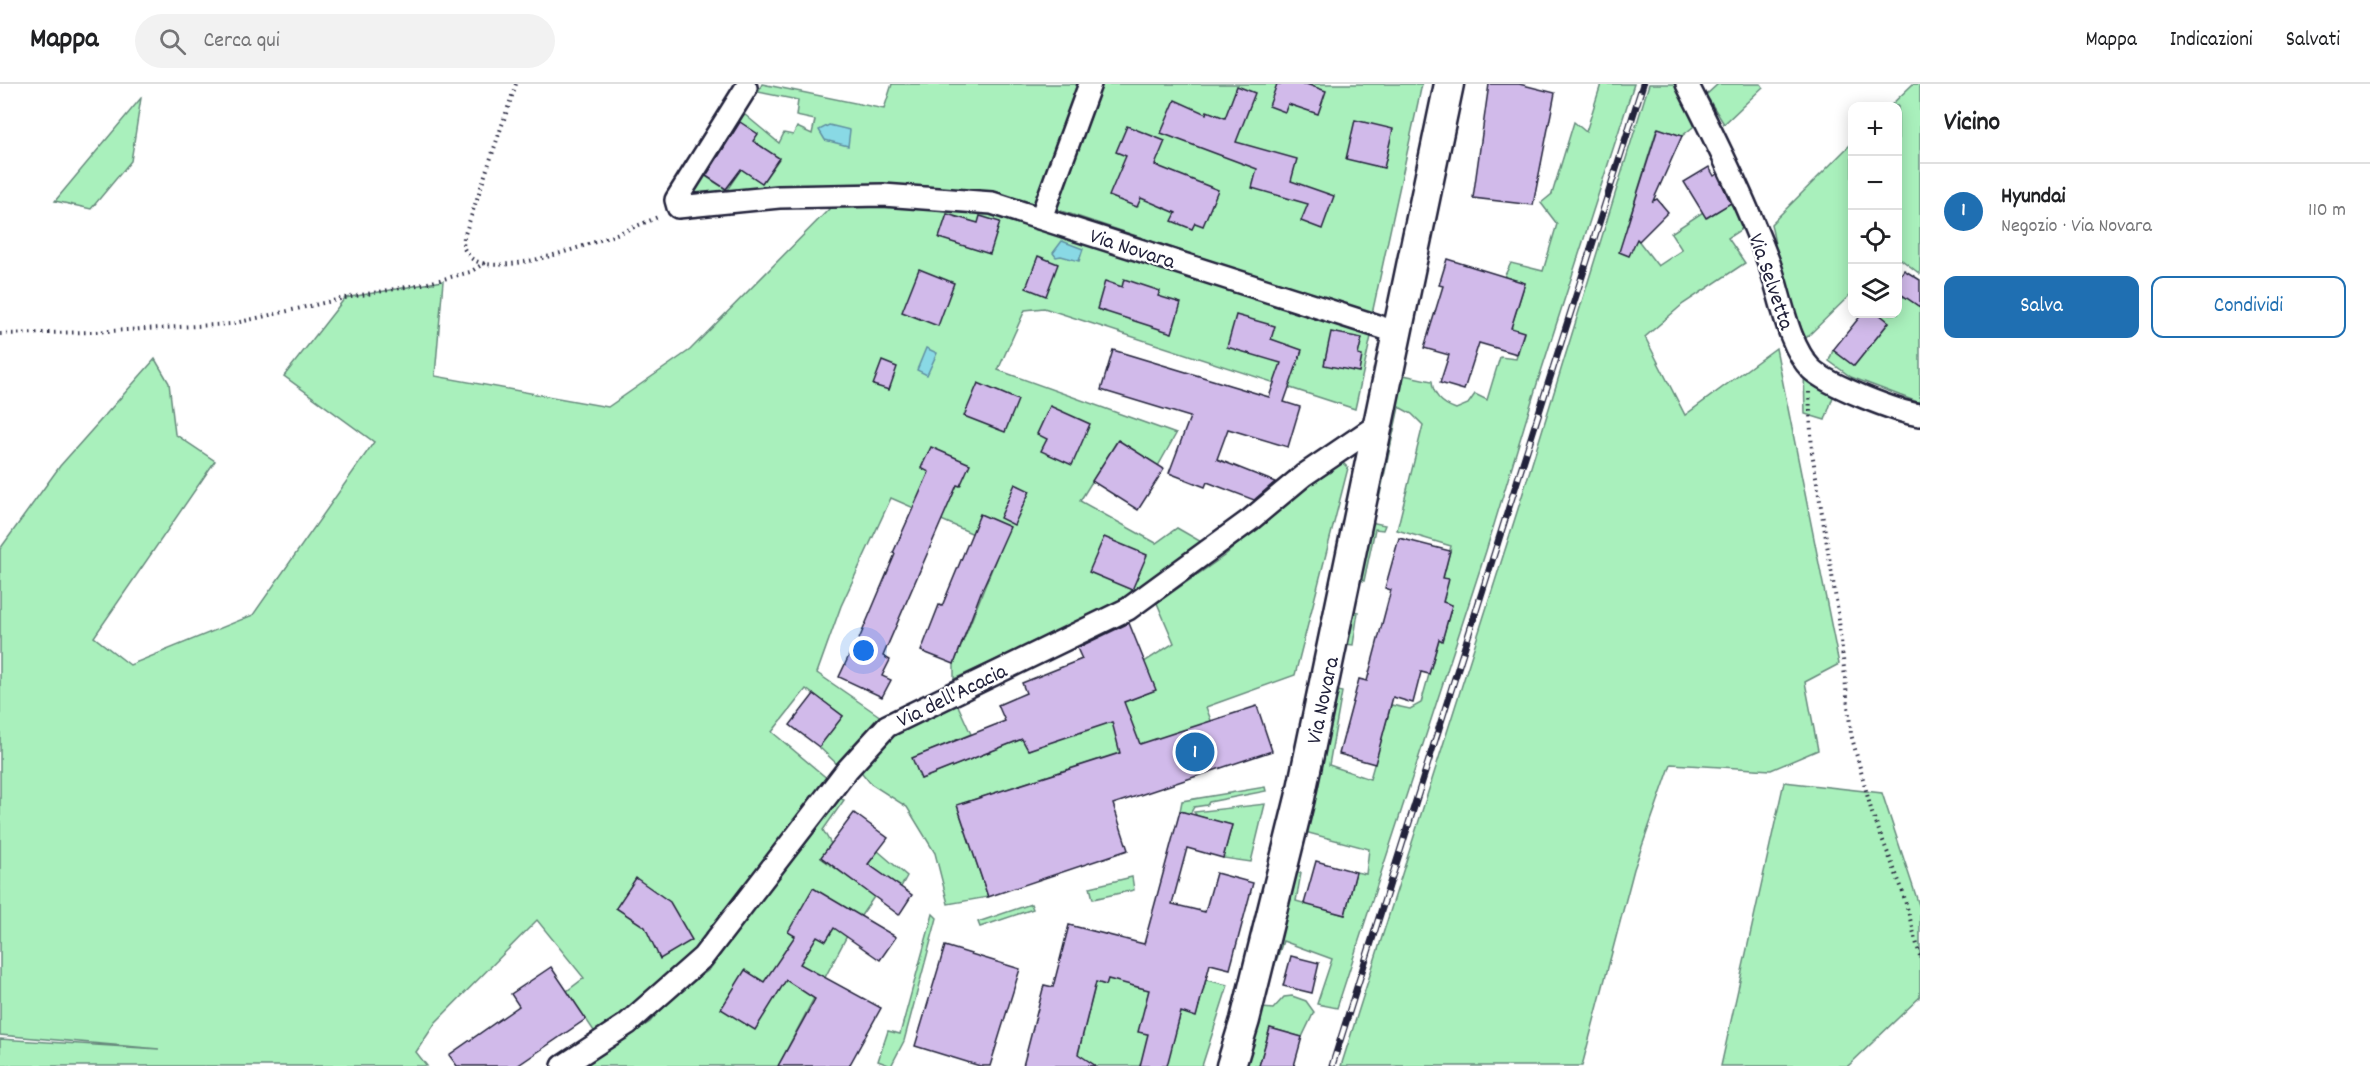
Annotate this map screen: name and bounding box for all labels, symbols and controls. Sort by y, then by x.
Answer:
search box [135,14,555,68]
text: Mappa [30,21,99,61]
icon: search [156,25,189,58]
text: Cerca qui [204,26,280,57]
text: Mappa [2085,26,2137,56]
text: Indicazioni [2170,26,2253,56]
text: Salvati [2286,26,2340,56]
map controls [1848,102,1902,318]
button: + [1848,102,1902,156]
text: Vicino [1944,105,2000,142]
button: − [1848,156,1902,210]
text: Hyundai [2001,182,2065,213]
text: 1 [1961,197,1966,225]
text: 110 m [2308,197,2346,225]
button: locate [1848,210,1902,264]
text: Negozio · Via Novara [2001,213,2152,241]
street label: Via Novara [1085,222,1179,279]
street label: Via Selvetta [1739,230,1801,335]
button: layers [1848,264,1902,318]
button: Salva [1944,276,2139,338]
button: Condividi [2151,276,2346,338]
your location [849,636,878,665]
street label: Via Novara [1300,654,1349,747]
street label: Via dell'Acacia [892,657,1013,737]
pin: 1 [1176,730,1214,774]

